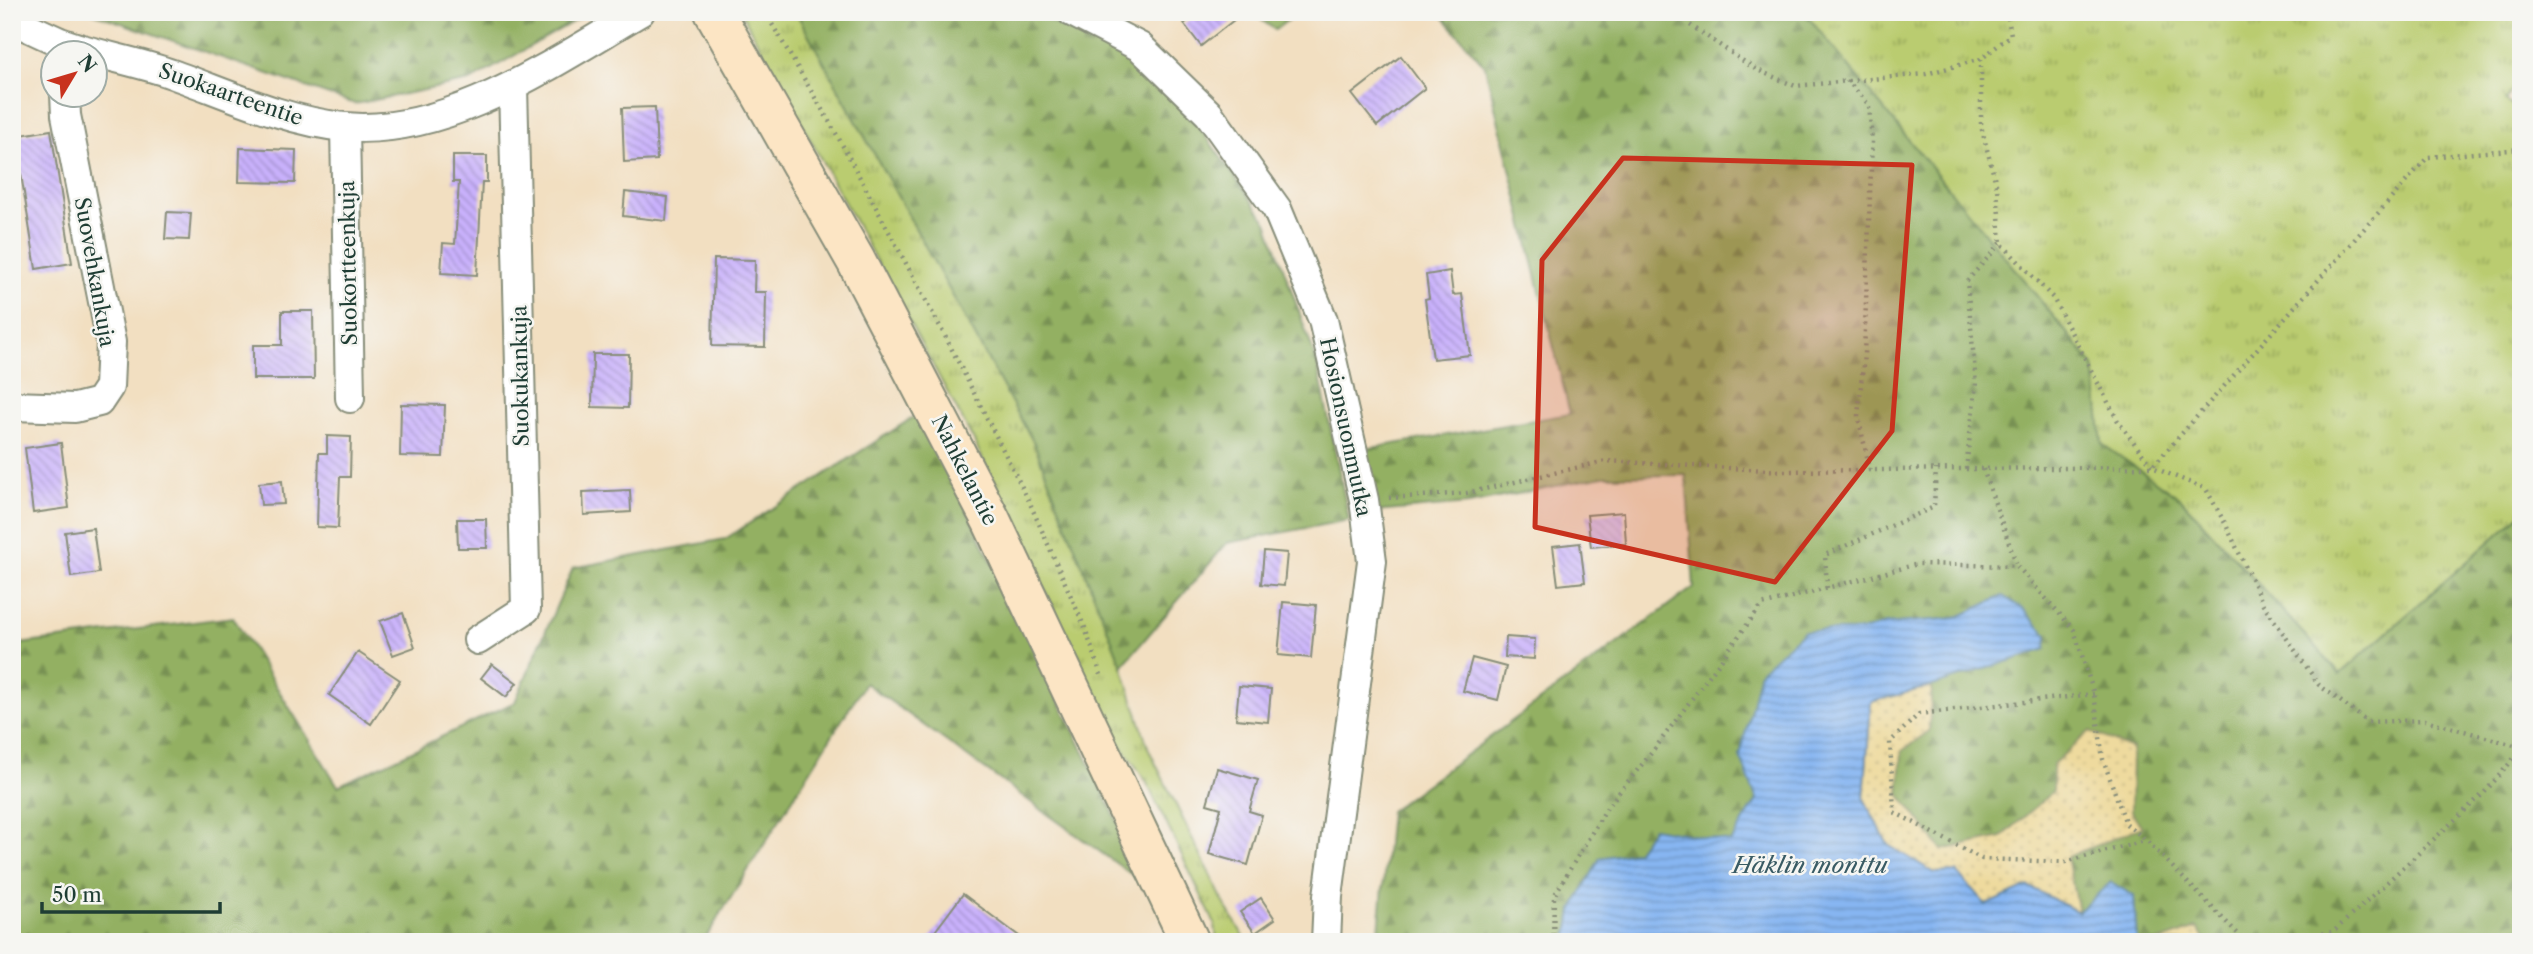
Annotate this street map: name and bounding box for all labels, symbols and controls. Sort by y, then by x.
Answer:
north arrow [38,38,108,108]
text: N [73,50,101,77]
street label: Suokaarteentie [156,58,306,130]
street label: Suokortteenkuja [334,179,362,346]
street label: Suovehkankuja [70,195,121,350]
street label: Suokukankuja [506,304,534,447]
street label: Hosionsuonmutka [1315,335,1377,520]
street label: Nahkelantie [927,411,1003,529]
water label: Häklin monttu [1730,851,1888,879]
scale bar [42,870,220,914]
text: 50 m [52,882,102,907]

